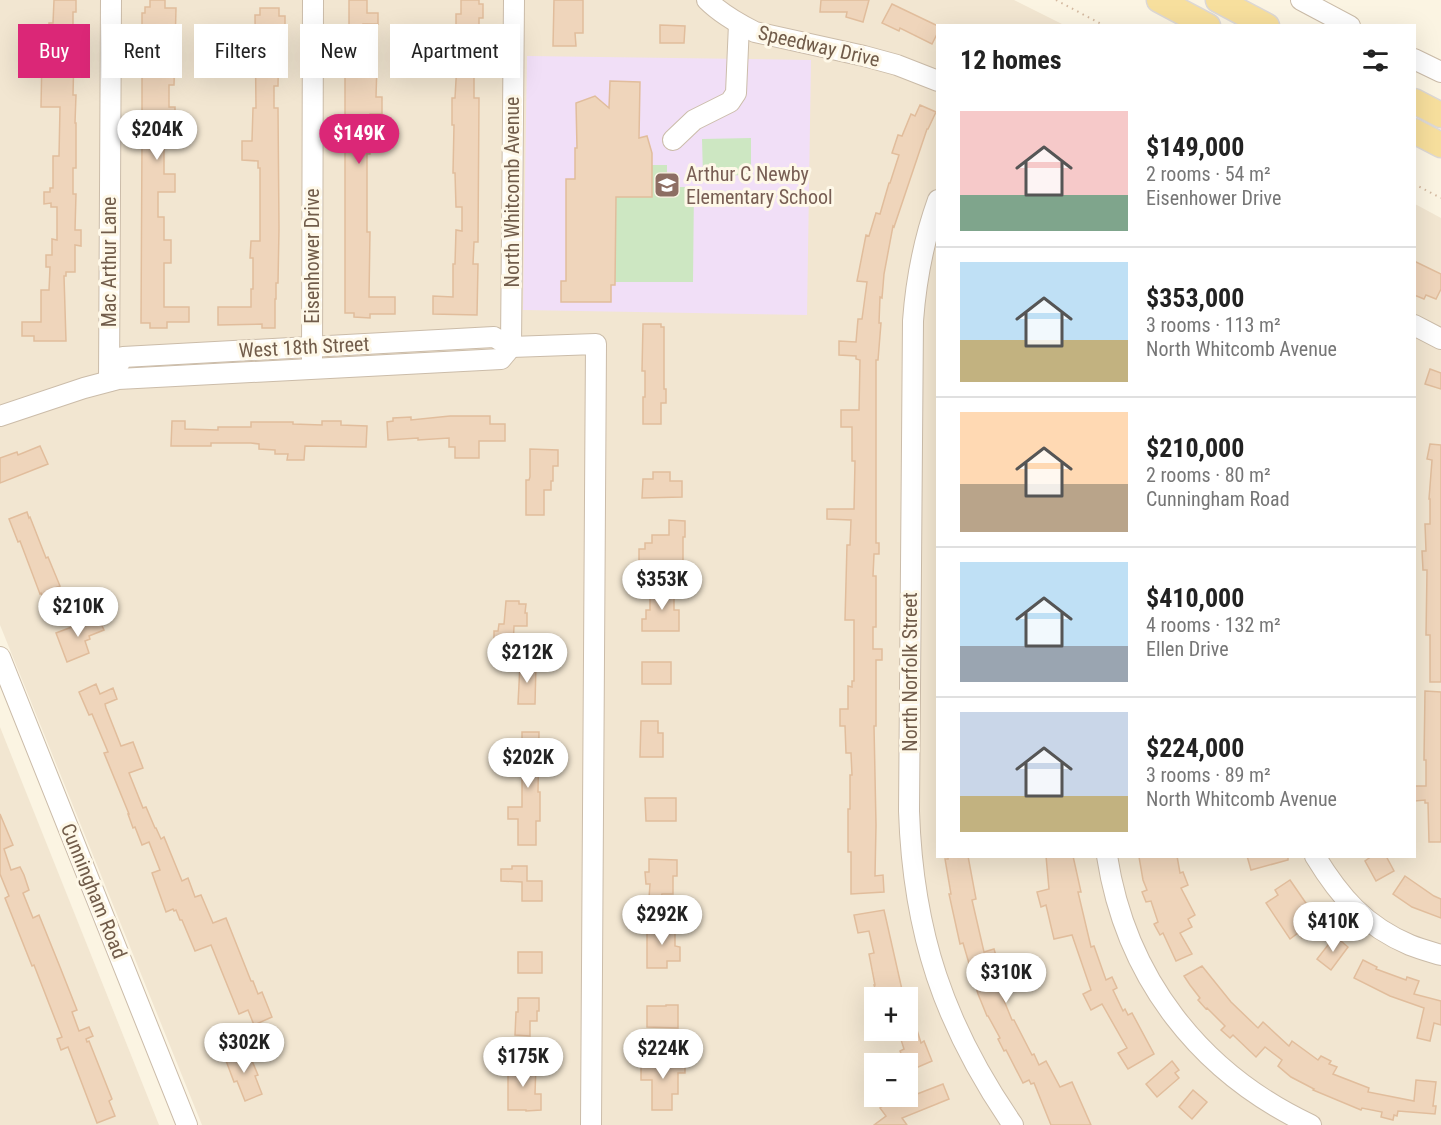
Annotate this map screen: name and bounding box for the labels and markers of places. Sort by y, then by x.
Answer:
pin: $204K [115,110,199,161]
pin: $149K [317,114,401,165]
place label: Arthur C Newby Elementary School [686,162,833,209]
school or university icon: Arthur C Newby Elementary School [652,170,682,200]
pin: $353K [620,560,704,611]
pin: $210K [36,587,120,638]
pin: $212K [485,633,569,684]
pin: $202K [486,738,570,789]
pin: $292K [620,895,704,946]
pin: $410K [1291,902,1375,953]
pin: $310K [964,953,1048,1004]
pin: $302K [202,1023,286,1074]
pin: $224K [621,1029,705,1080]
pin: $175K [481,1037,565,1088]

